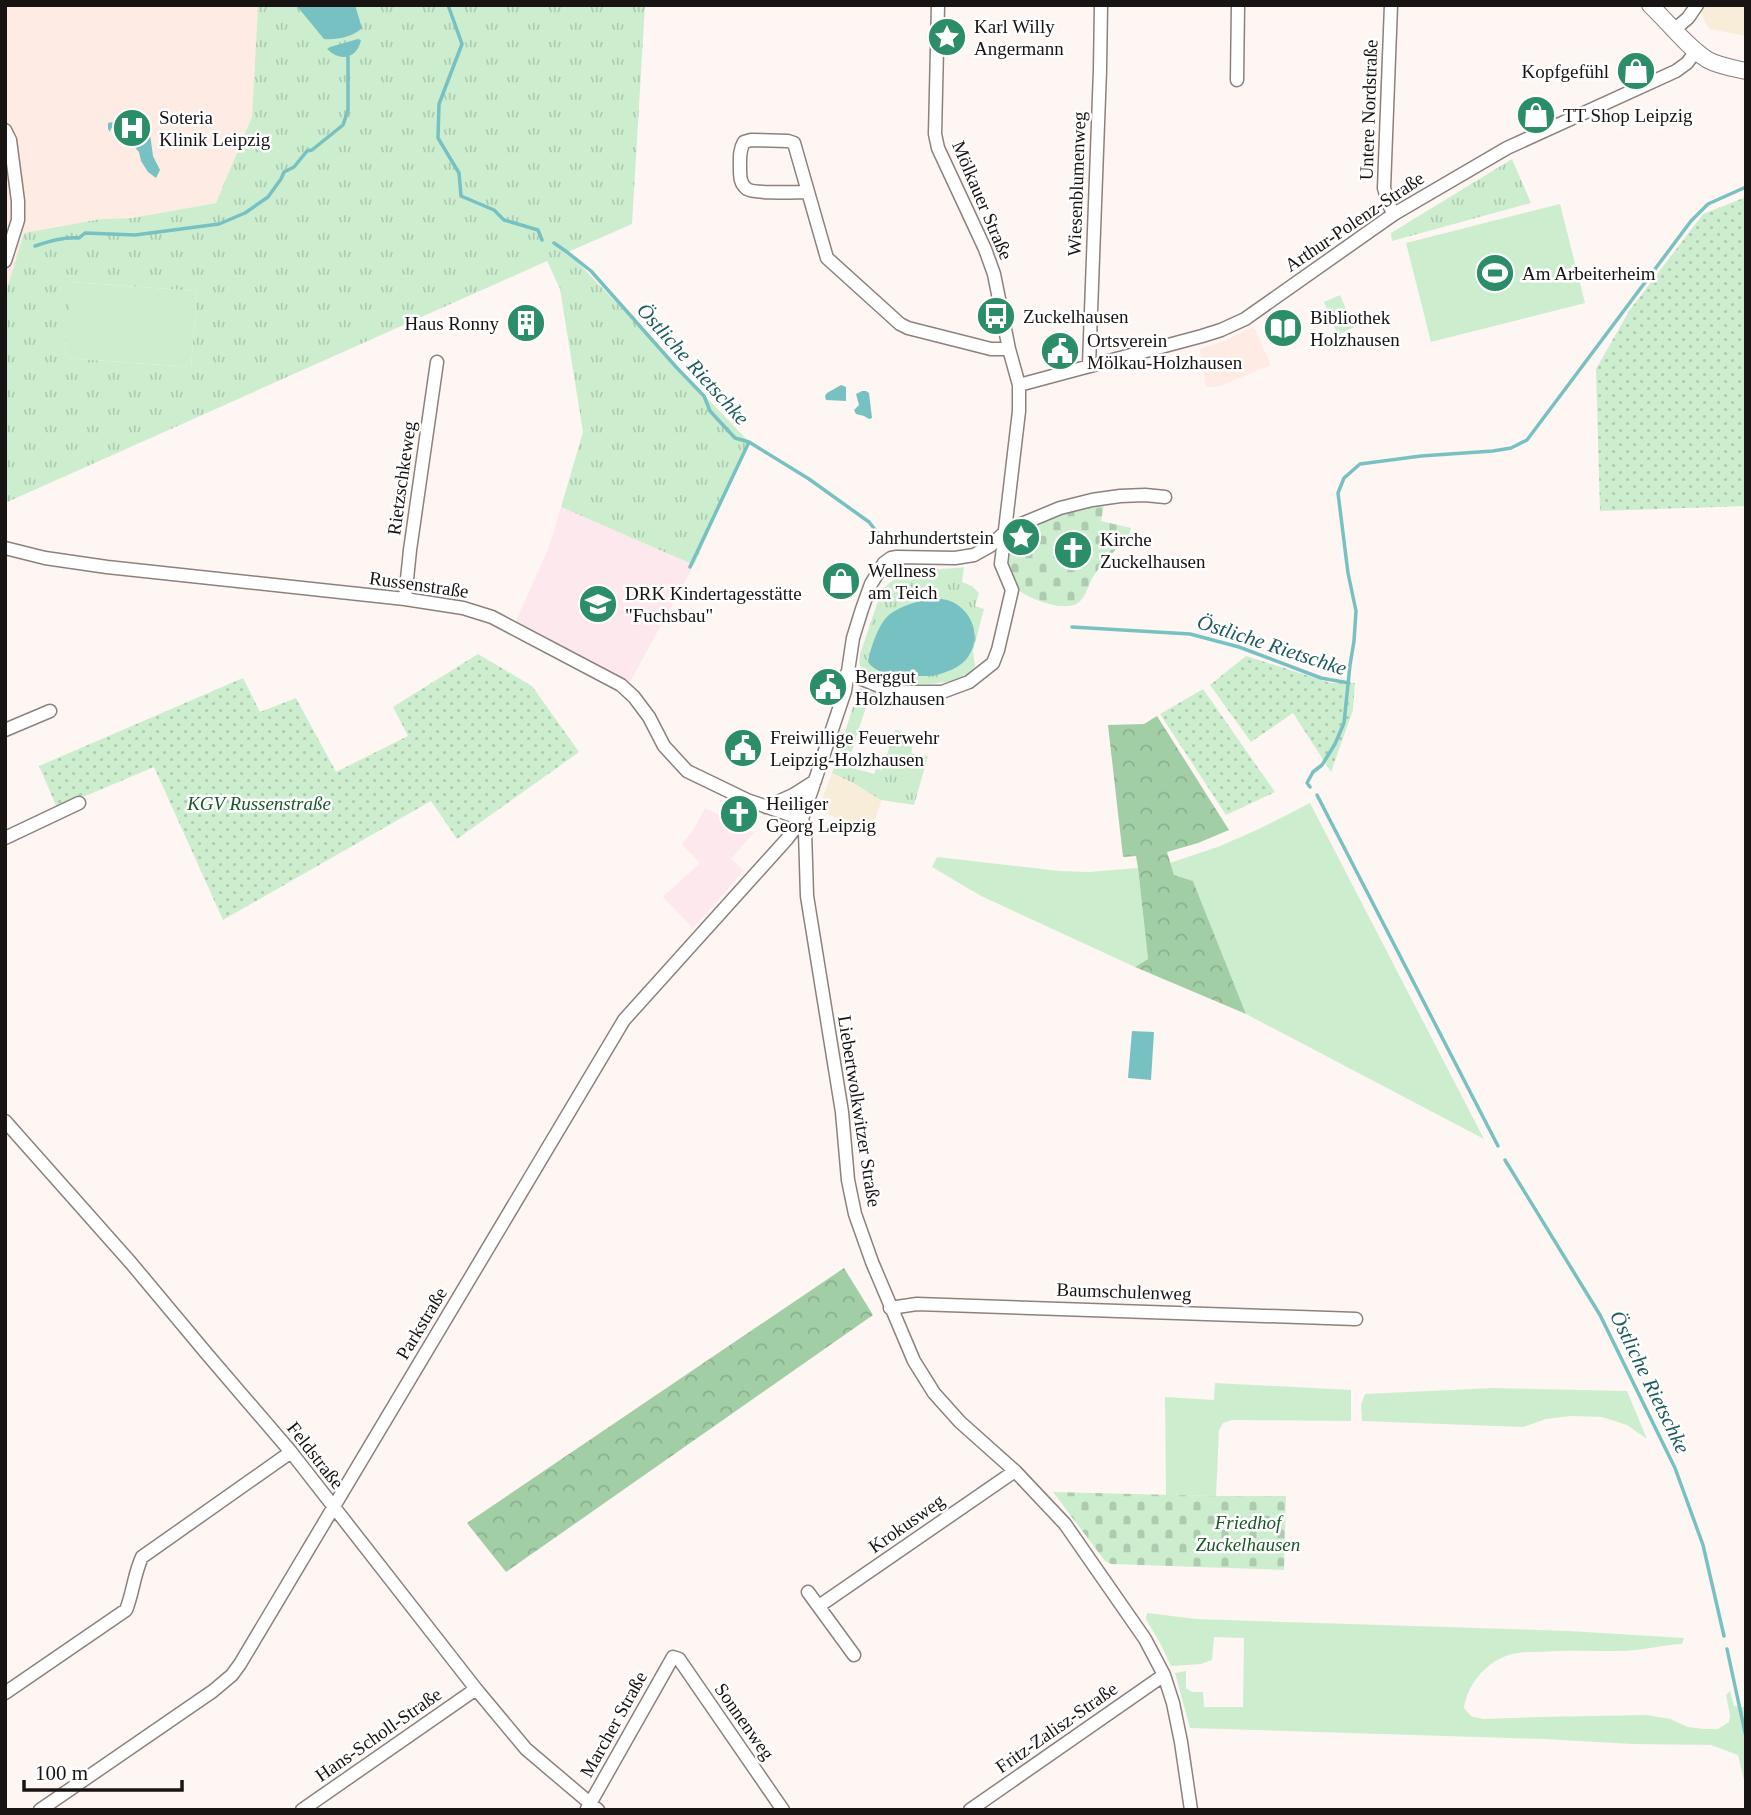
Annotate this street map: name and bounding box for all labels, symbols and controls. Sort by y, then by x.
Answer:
place icon: Karl Willy Angermann [926,16,968,58]
place label: Karl Willy Angermann [974,16,1064,59]
street label: Untere Nordstraße [1356,39,1381,181]
shop icon: Kopfgefühl [1615,50,1657,92]
place label: Kopfgefühl [1521,61,1609,82]
shop icon: TT Shop Leipzig [1515,94,1557,136]
place label: TT Shop Leipzig [1563,105,1693,126]
hospital icon: Soteria Klinik Leipzig [111,107,153,149]
place label: Soteria Klinik Leipzig [159,107,271,150]
street label: Wiesenblumenweg [1063,111,1090,257]
street label: Mölkauer Straße [948,138,1017,263]
street label: Arthur-Polenz-Straße [1281,167,1428,276]
sports icon: Am Arbeiterheim [1474,252,1516,294]
place label: Am Arbeiterheim [1522,263,1656,284]
bus stop icon: Zuckelhausen [975,295,1017,337]
water label: Östliche Rietschke [632,298,754,430]
building icon: Haus Ronny [505,302,547,344]
place label: Zuckelhausen [1023,306,1129,327]
library icon: Bibliothek Holzhausen [1262,307,1304,349]
place label: Bibliothek Holzhausen [1310,307,1400,350]
place label: Haus Ronny [405,313,499,334]
public building icon: Ortsverein Mölkau-Holzhausen [1039,330,1081,372]
place label: Ortsverein Mölkau-Holzhausen [1087,330,1243,373]
street label: Rietzschkeweg [383,419,420,536]
place icon: Jahrhundertstein [1000,516,1042,558]
place label: Jahrhundertstein [868,527,995,548]
church icon: Kirche Zuckelhausen [1052,529,1094,571]
place label: Kirche Zuckelhausen [1100,529,1206,572]
shop icon: Wellness am Teich [820,560,862,602]
place label: Wellness am Teich [868,560,938,603]
street label: Russenstraße [368,567,470,602]
school or university icon: DRK Kindertagesstätte "Fuchsbau" [577,583,619,625]
place label: DRK Kindertagesstätte "Fuchsbau" [625,583,802,626]
water label: Östliche Rietschke [1194,610,1350,680]
public building icon: Berggut Holzhausen [807,666,849,708]
place label: Berggut Holzhausen [855,666,945,709]
public building icon: Freiwillige Feuerwehr Leipzig-Holzhausen [722,727,764,769]
place label: Freiwillige Feuerwehr Leipzig-Holzhausen [770,727,940,770]
park label: KGV Russenstraße [186,793,331,814]
church icon: Heiliger Georg Leipzig [718,793,760,835]
place label: Heiliger Georg Leipzig [766,793,876,836]
street label: Liebertwolkwitzer Straße [834,1014,885,1208]
street label: Baumschulenweg [1056,1279,1192,1304]
street label: Parkstraße [392,1283,451,1363]
water label: Östliche Rietschke [1605,1307,1695,1457]
street label: Feldstraße [283,1418,348,1493]
street label: Krokusweg [864,1489,949,1557]
park label: Friedhof Zuckelhausen [1196,1512,1300,1555]
street label: Marcher Straße [576,1668,651,1781]
street label: Fritz-Zalisz-Straße [991,1678,1121,1777]
street label: Sonnenweg [711,1679,779,1764]
street label: Hans-Scholl-Straße [311,1683,445,1786]
scale bar [24,1748,182,1792]
text: 100 m [35,1761,88,1785]

